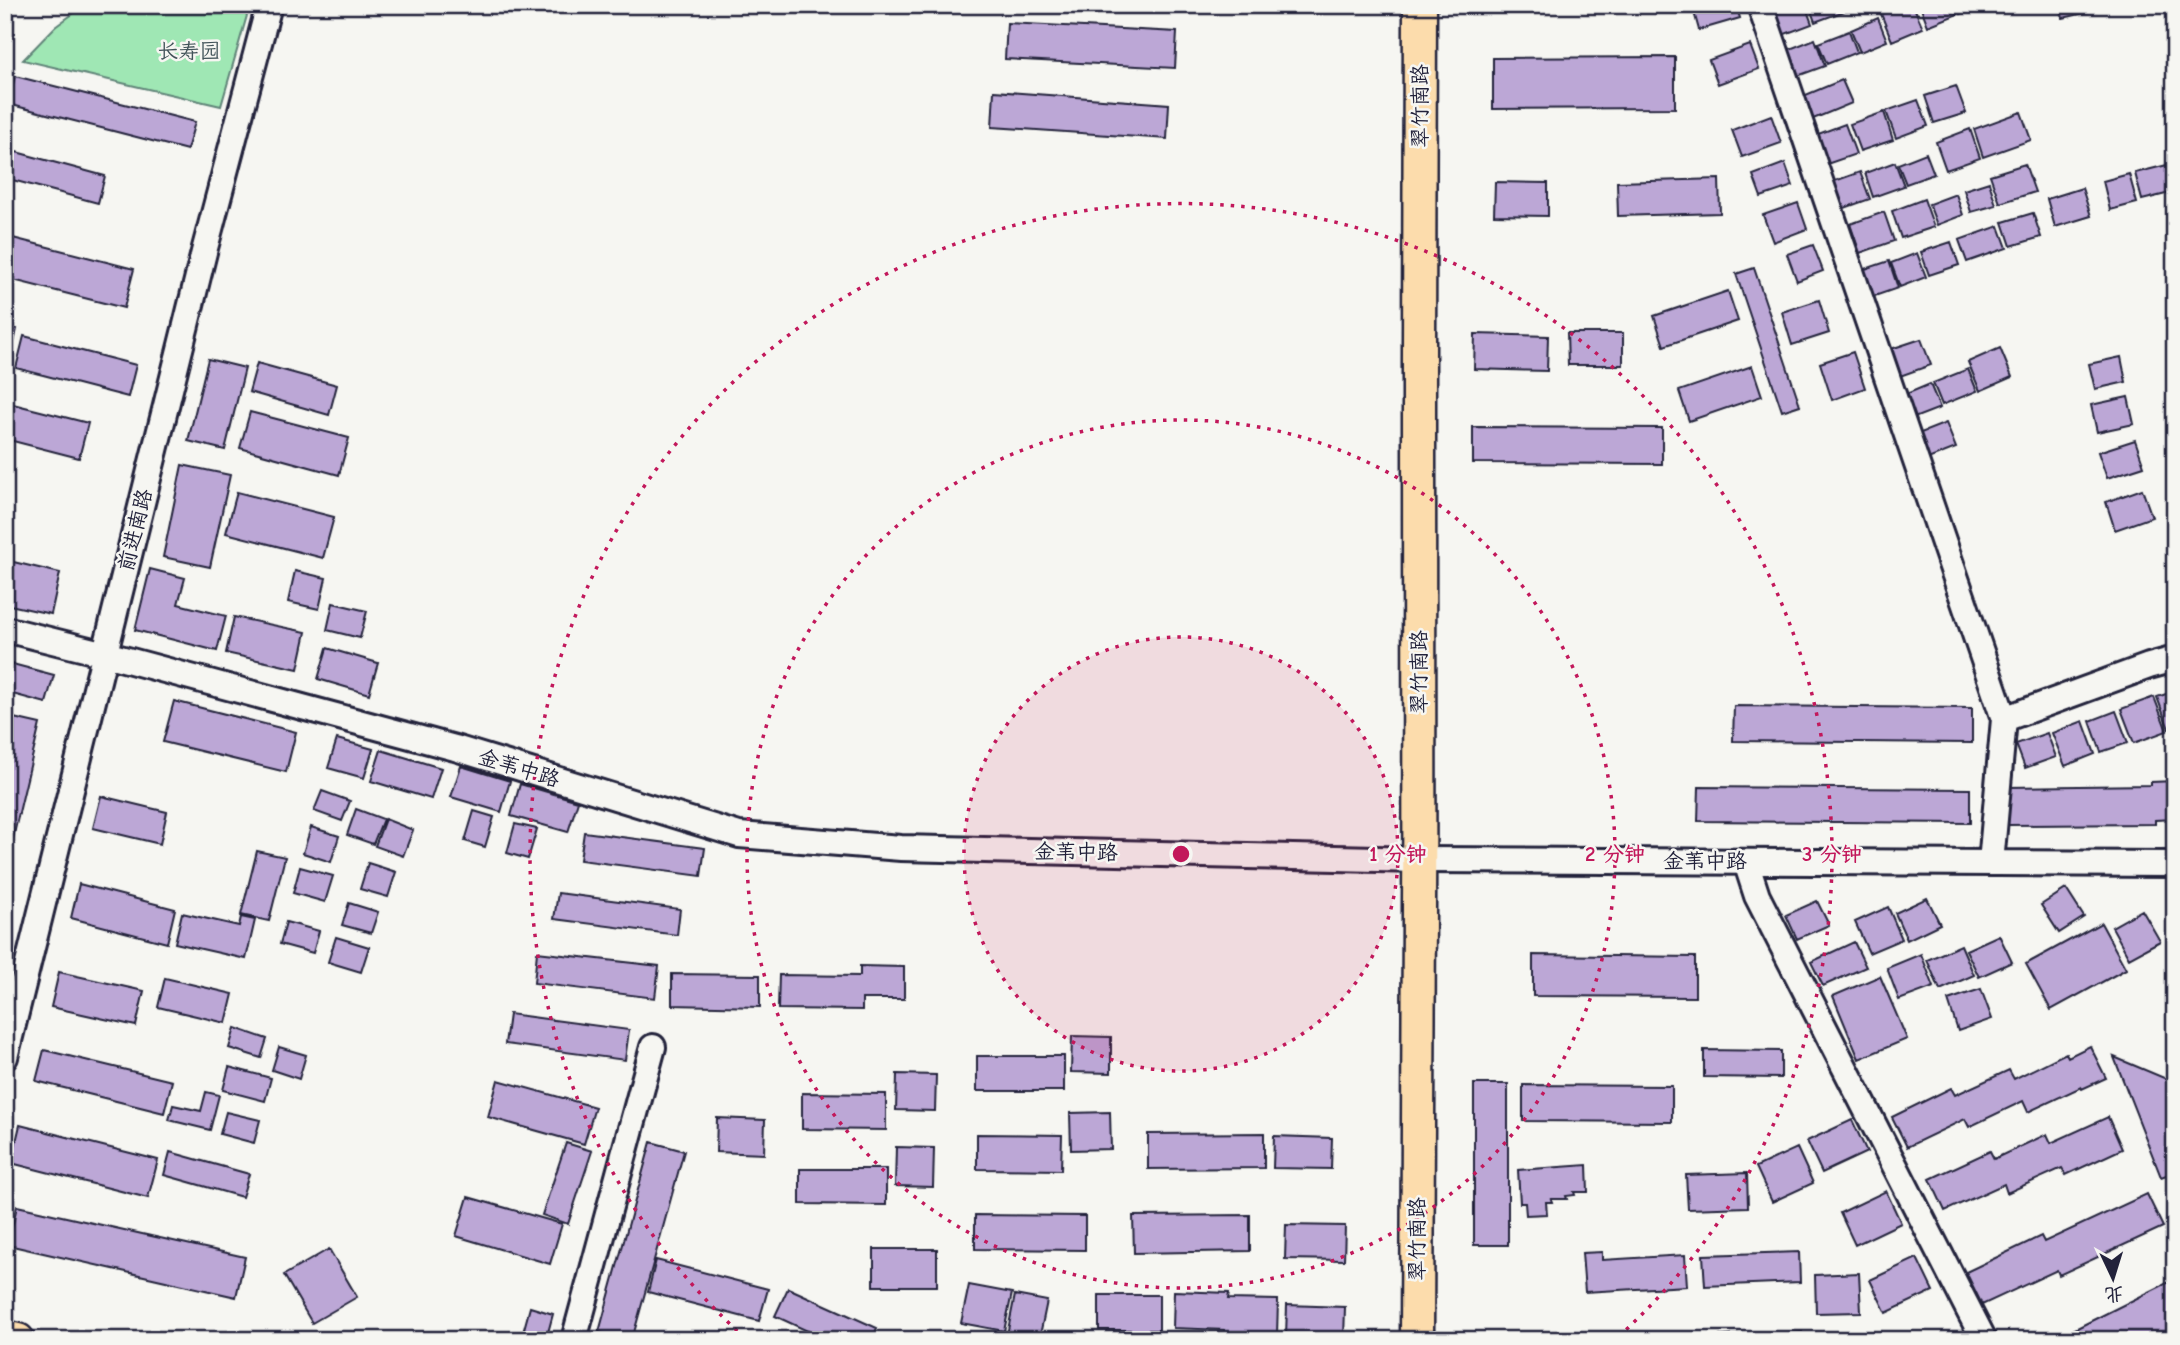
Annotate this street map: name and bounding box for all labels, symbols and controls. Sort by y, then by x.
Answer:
park label: 长寿园 [158,39,221,63]
street label: 翠竹南路 [1408,64,1432,148]
street label: 前进南路 [113,486,157,574]
street label: 翠竹南路 [1407,630,1431,714]
street label: 金苇中路 [475,744,563,792]
street label: 金苇中路 [1034,839,1118,865]
centre of rings [1169,842,1193,866]
text: 1 分钟 [1369,842,1427,866]
text: 2 分钟 [1585,842,1645,866]
text: 3 分钟 [1802,842,1862,866]
street label: 金苇中路 [1663,849,1747,873]
street label: 翠竹南路 [1405,1197,1429,1281]
north arrow [2078,1244,2148,1314]
text: 北 [2104,1282,2124,1306]

